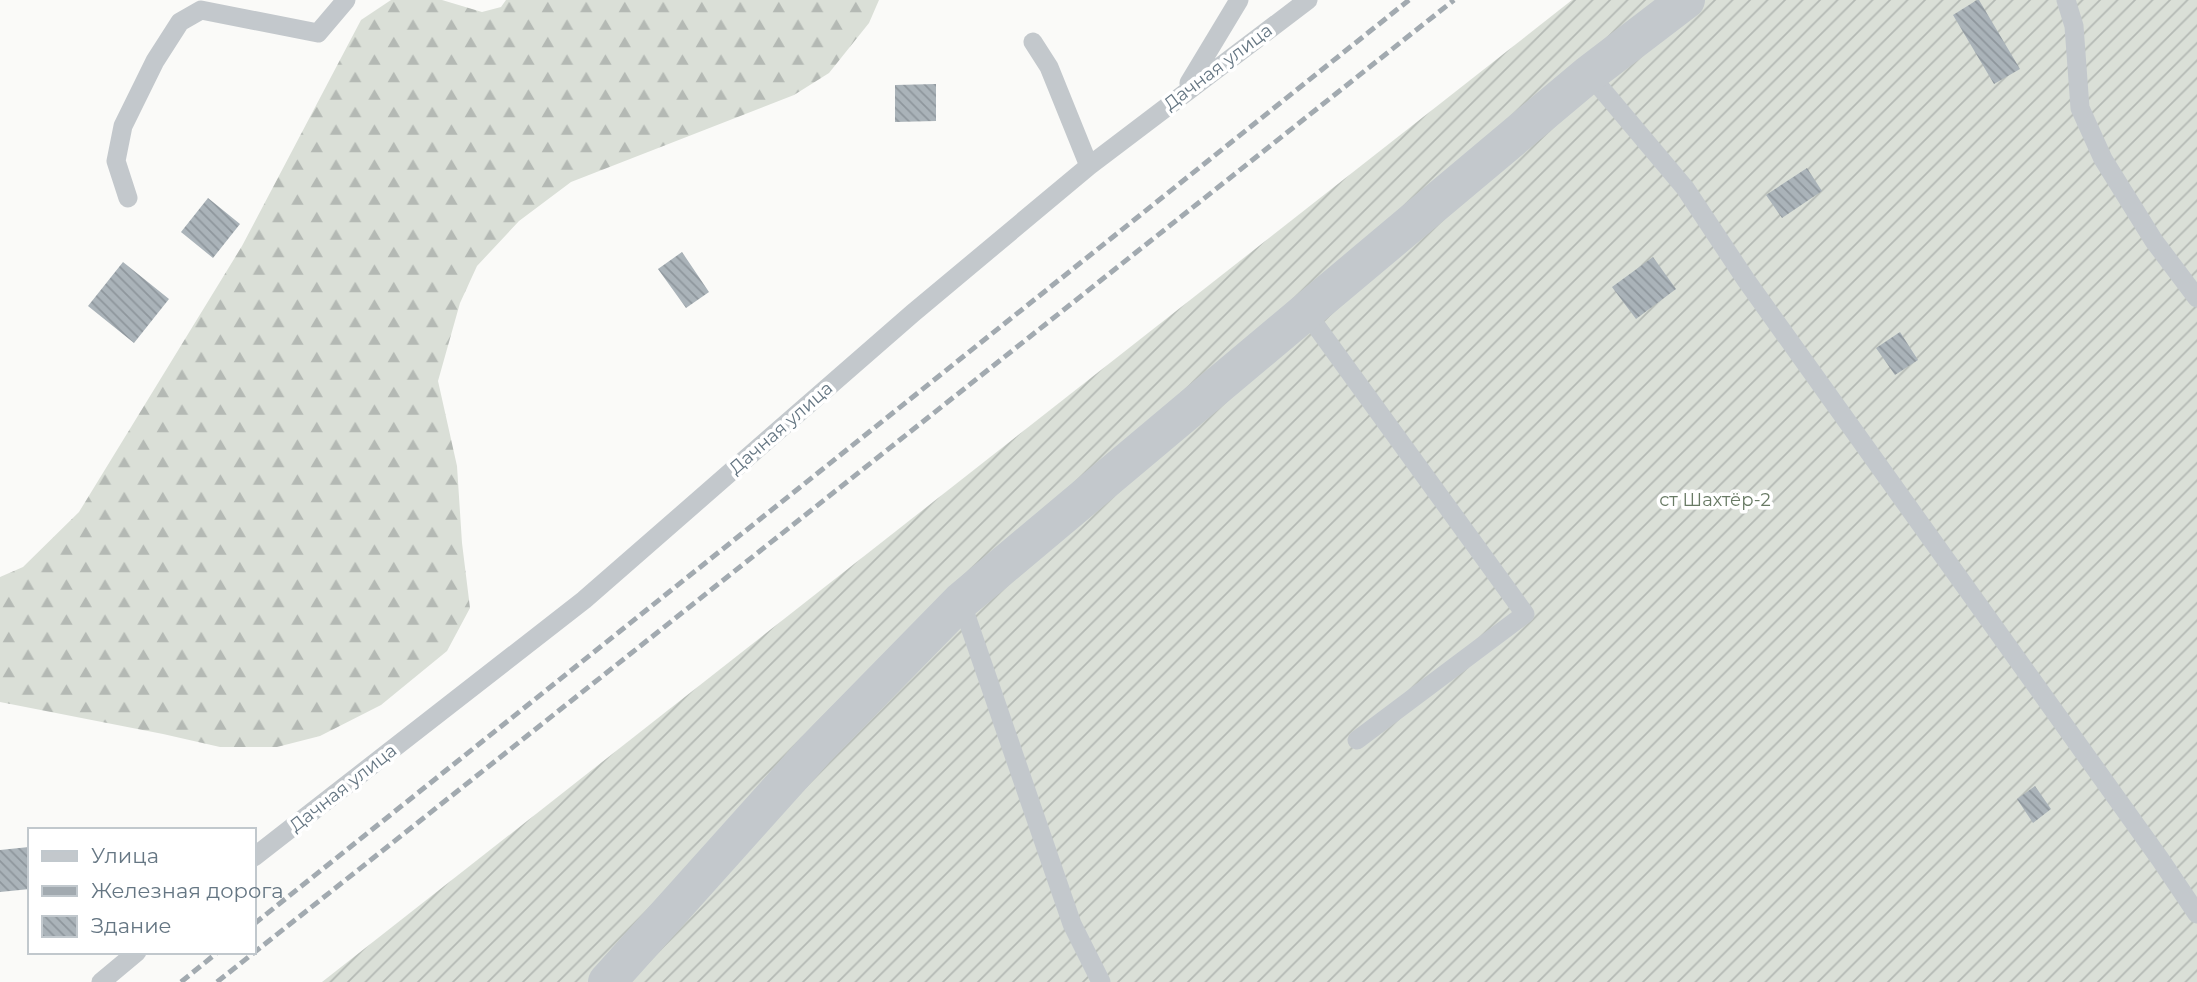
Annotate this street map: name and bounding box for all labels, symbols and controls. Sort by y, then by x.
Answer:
street label: Дачная улица [1159,19,1277,115]
street label: Дачная улица [725,377,837,479]
park label: ст Шахтёр-2 [1659,489,1771,511]
street label: Дачная улица [285,739,401,837]
legend [28,828,256,954]
text: Улица [91,843,159,868]
text: Железная дорога [91,878,283,903]
text: Здание [91,913,172,938]

